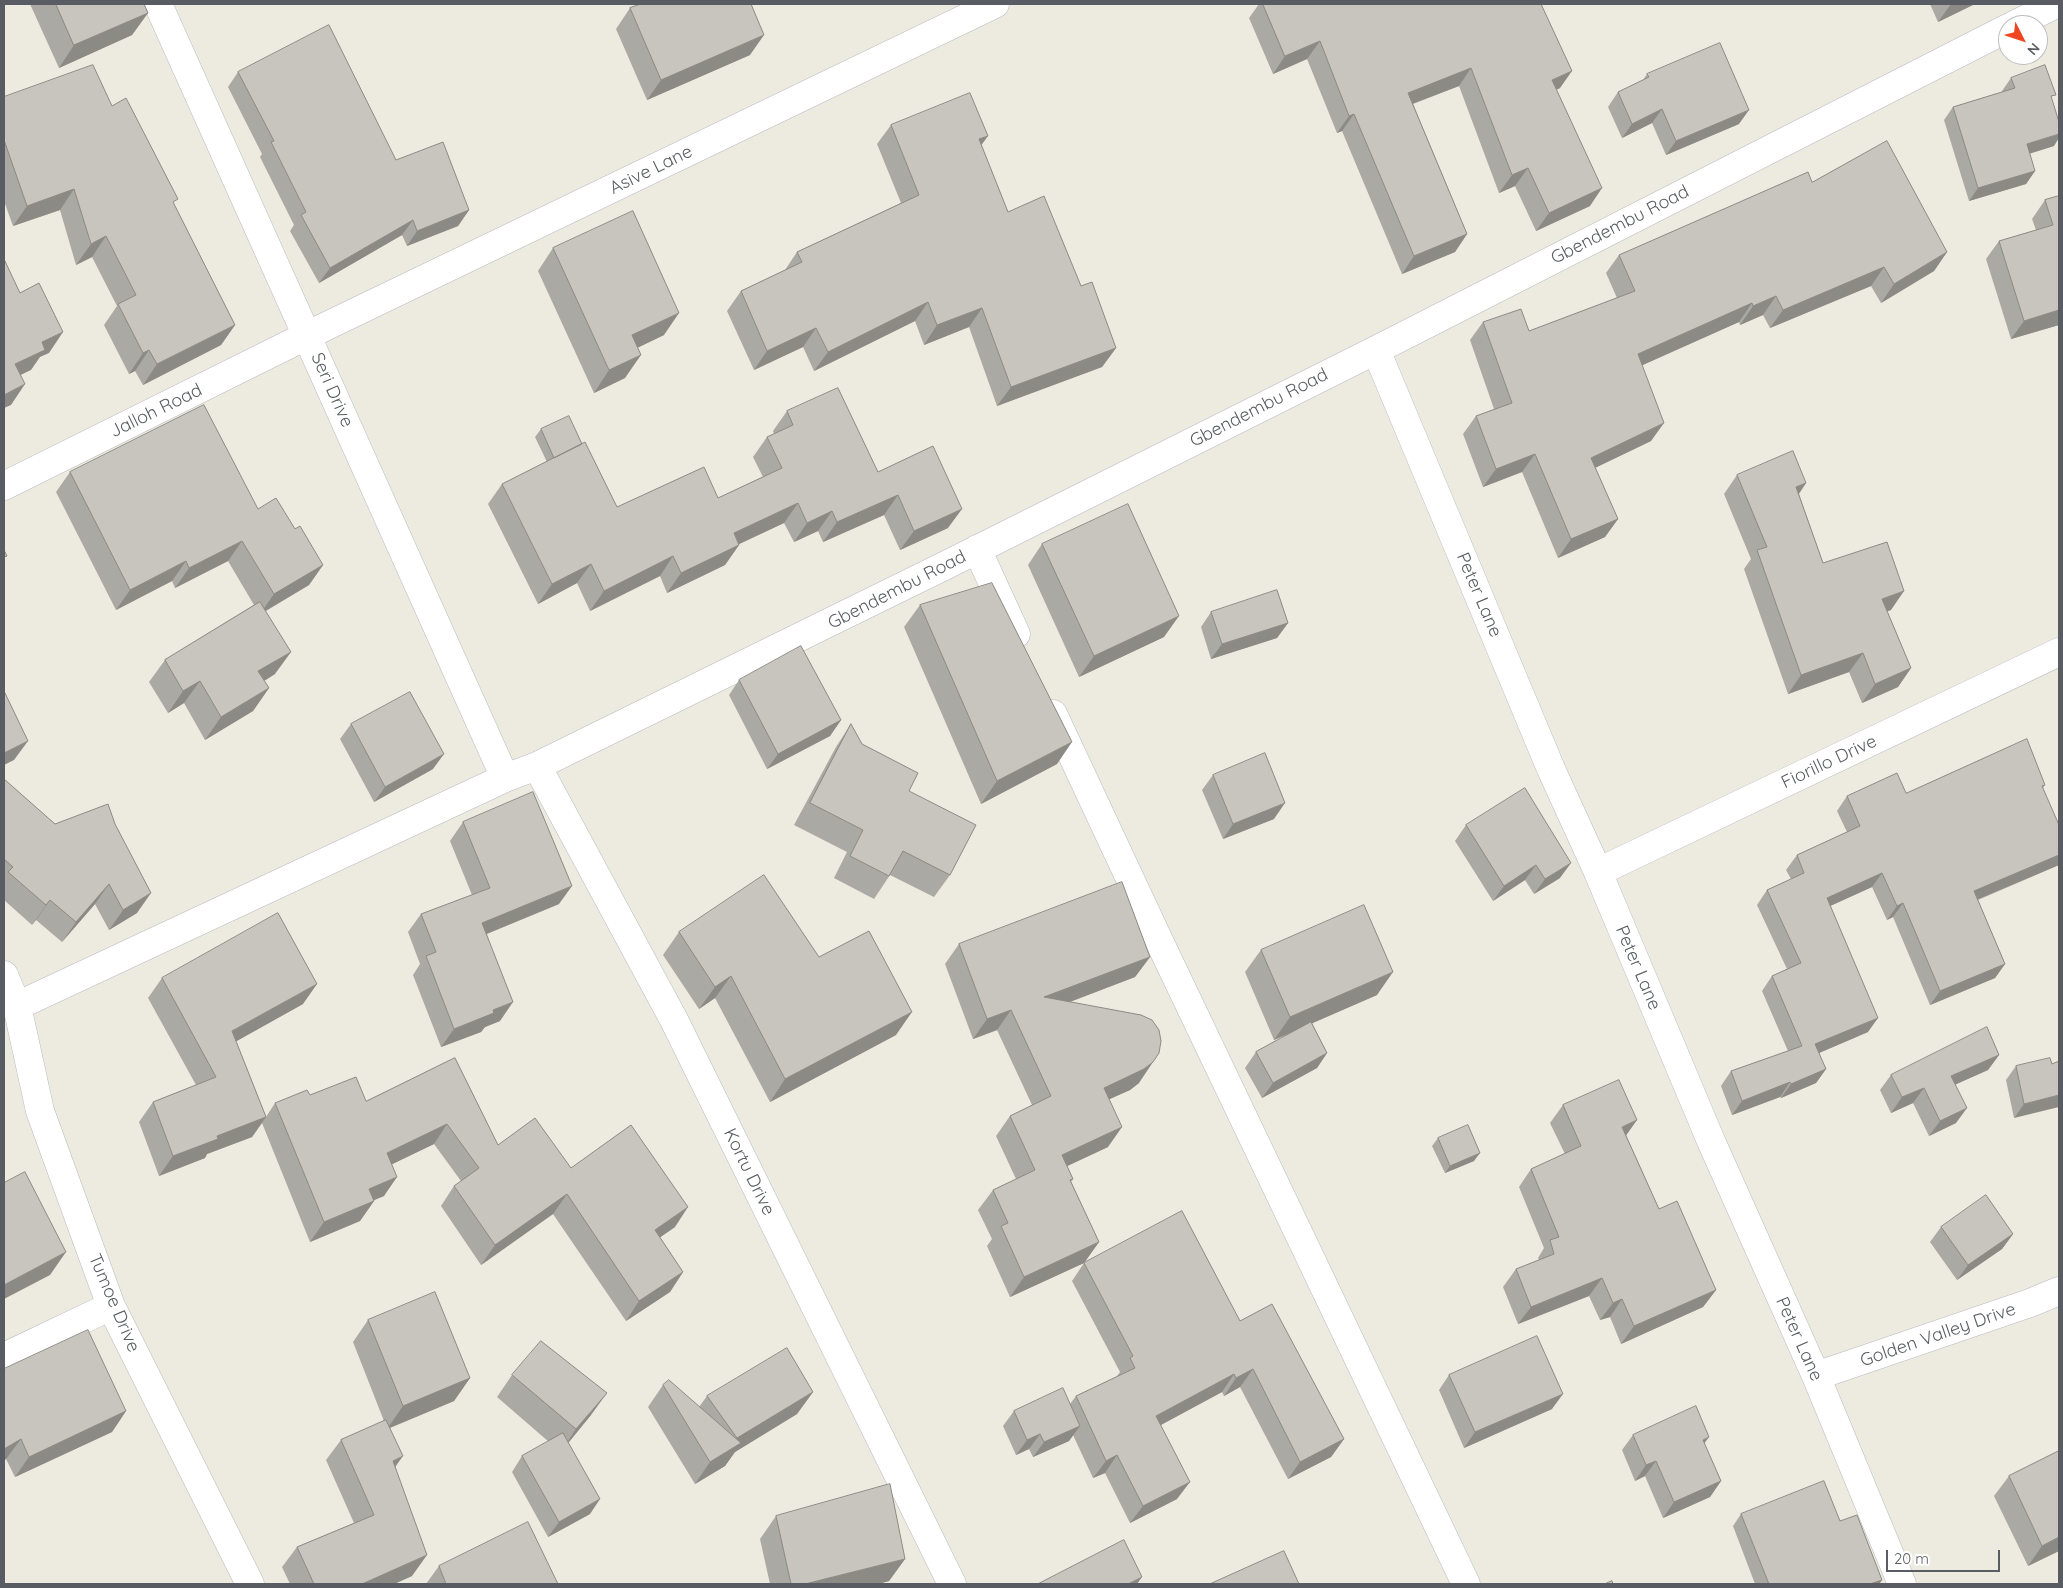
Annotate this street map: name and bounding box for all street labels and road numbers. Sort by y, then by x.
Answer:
street label: Asive Lane [606,141,696,199]
street label: Gbendembu Road [1547,181,1693,269]
street label: Seri Drive [306,349,358,431]
street label: Gbendembu Road [1186,364,1332,452]
street label: Jalloh Road [106,379,206,443]
street label: Gbendembu Road [824,546,970,634]
street label: Peter Lane [1452,549,1506,641]
street label: Fiorillo Drive [1778,730,1880,794]
street label: Peter Lane [1611,922,1665,1014]
street label: Kortu Drive [719,1125,779,1219]
street label: Tumoe Drive [84,1251,144,1355]
street label: Peter Lane [1771,1294,1827,1384]
street label: Golden Valley Drive [1857,1298,2019,1372]

